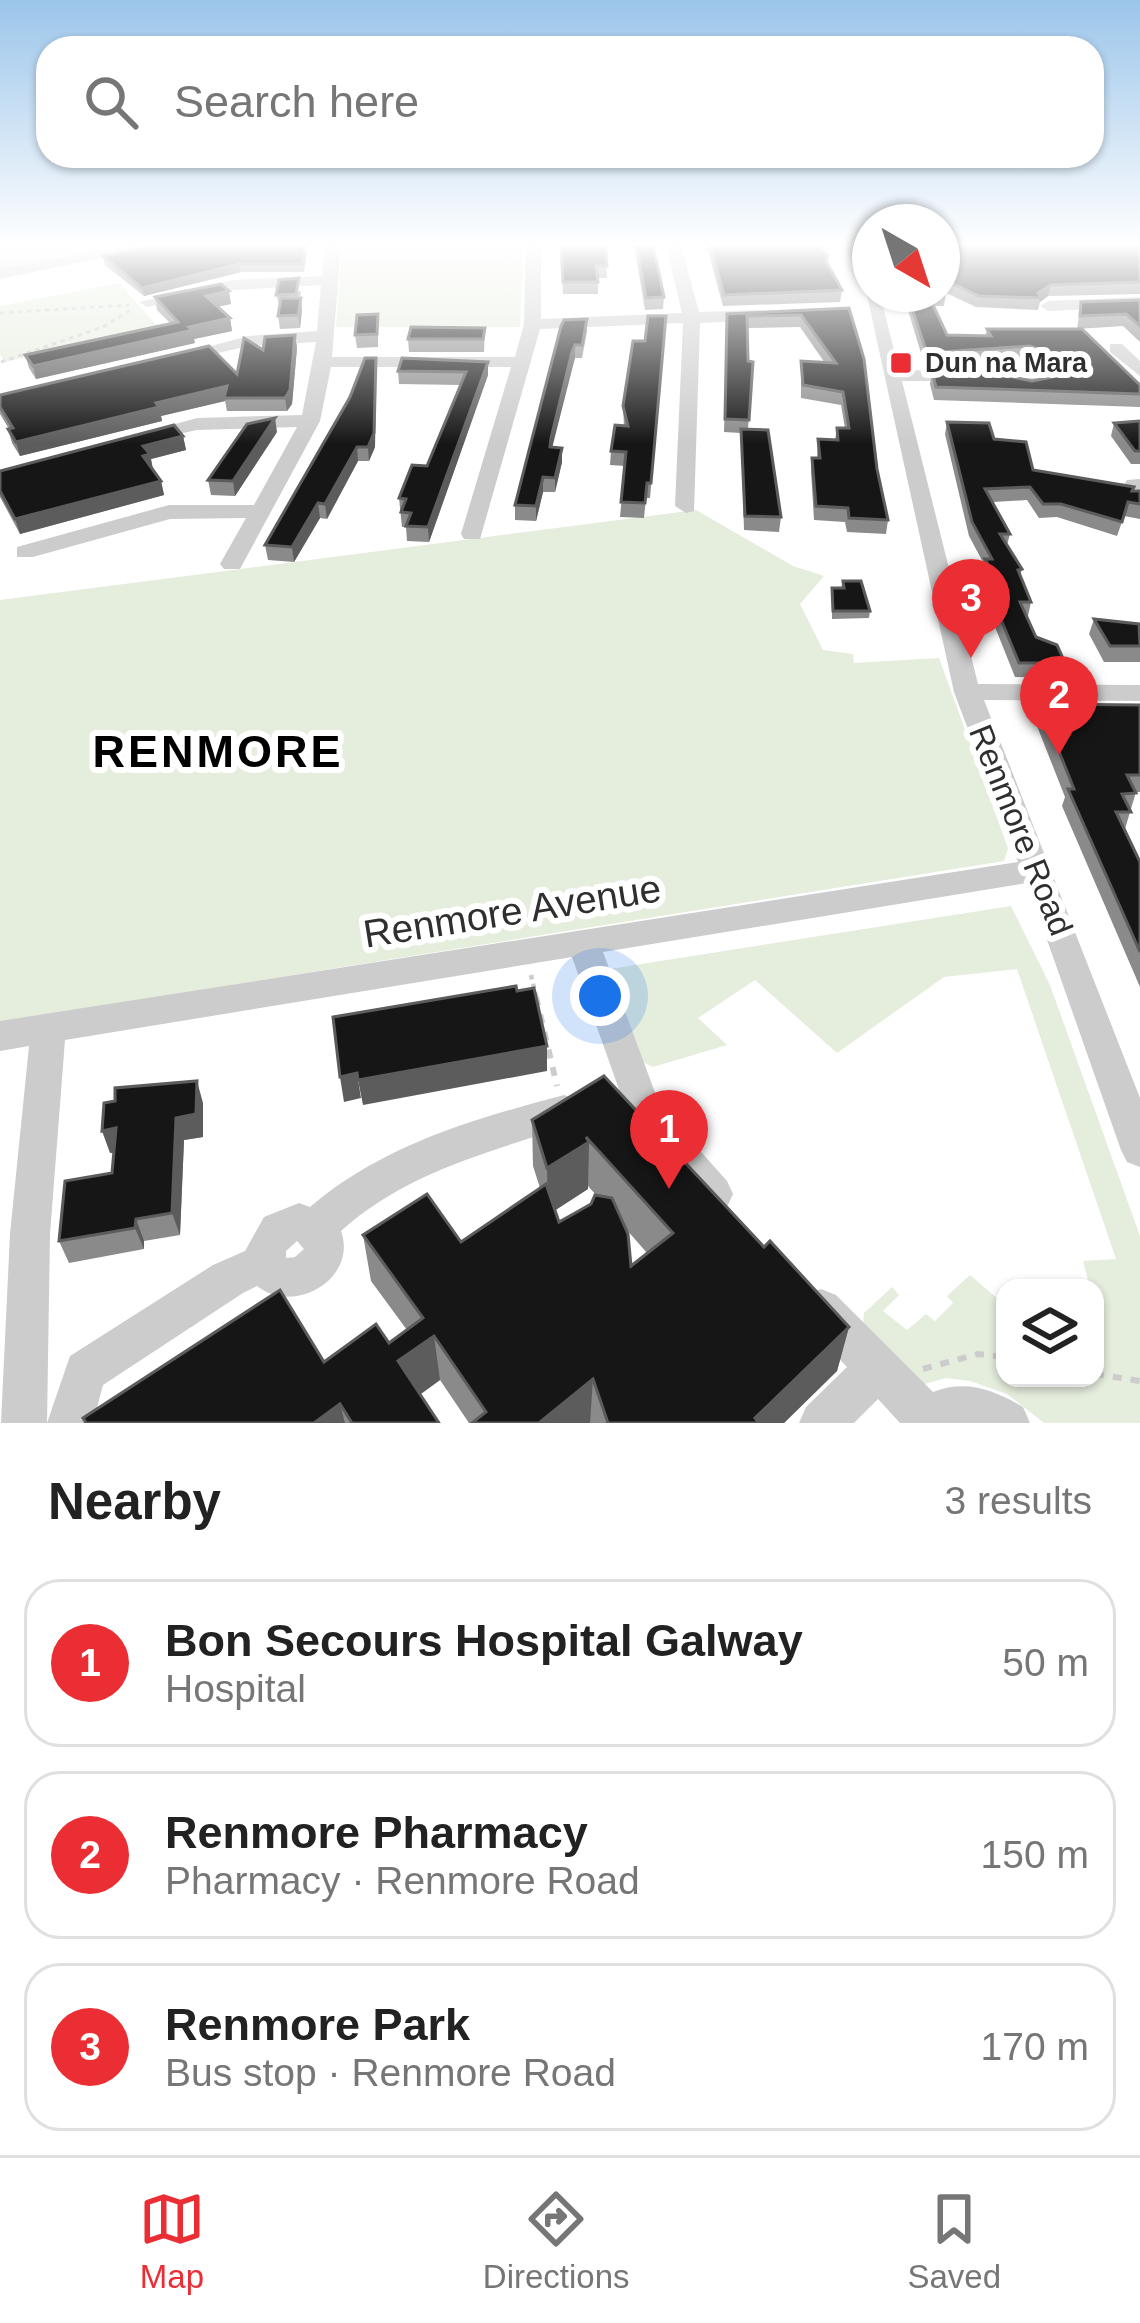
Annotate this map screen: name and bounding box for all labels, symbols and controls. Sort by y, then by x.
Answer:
search box [36,36,1104,168]
icon: search [78,69,144,135]
text: Search here [174,76,419,127]
north arrow [852,204,960,312]
place label: Dun na Mara [925,348,1088,378]
marker: Dun na Mara [888,350,914,376]
pin: 3 [932,559,1010,658]
pin: 2 [1020,656,1098,755]
street label: Renmore Road [962,719,1080,941]
district label: RENMORE [92,726,344,777]
street label: Renmore Avenue [360,866,664,956]
your location [570,966,630,1026]
pin: 1 [630,1090,708,1189]
map controls [996,1279,1104,1387]
button: layers [996,1279,1104,1387]
text: Nearby [48,1473,221,1530]
text: 3 results [945,1479,1092,1522]
text: Bon Secours Hospital Galway [165,1615,803,1666]
text: 1 [79,1641,101,1684]
text: 50 m [1002,1641,1089,1684]
text: Hospital [165,1667,306,1710]
text: Renmore Pharmacy [165,1807,588,1858]
text: 2 [79,1833,101,1876]
text: 150 m [981,1833,1089,1876]
text: Pharmacy · Renmore Road [165,1859,640,1902]
text: Renmore Park [165,1999,470,2050]
text: 3 [79,2025,101,2068]
text: 170 m [981,2025,1089,2068]
text: Bus stop · Renmore Road [165,2051,616,2094]
tab: Map [139,2186,205,2296]
tab: Directions [483,2186,630,2296]
tab: Saved [907,2186,1001,2296]

